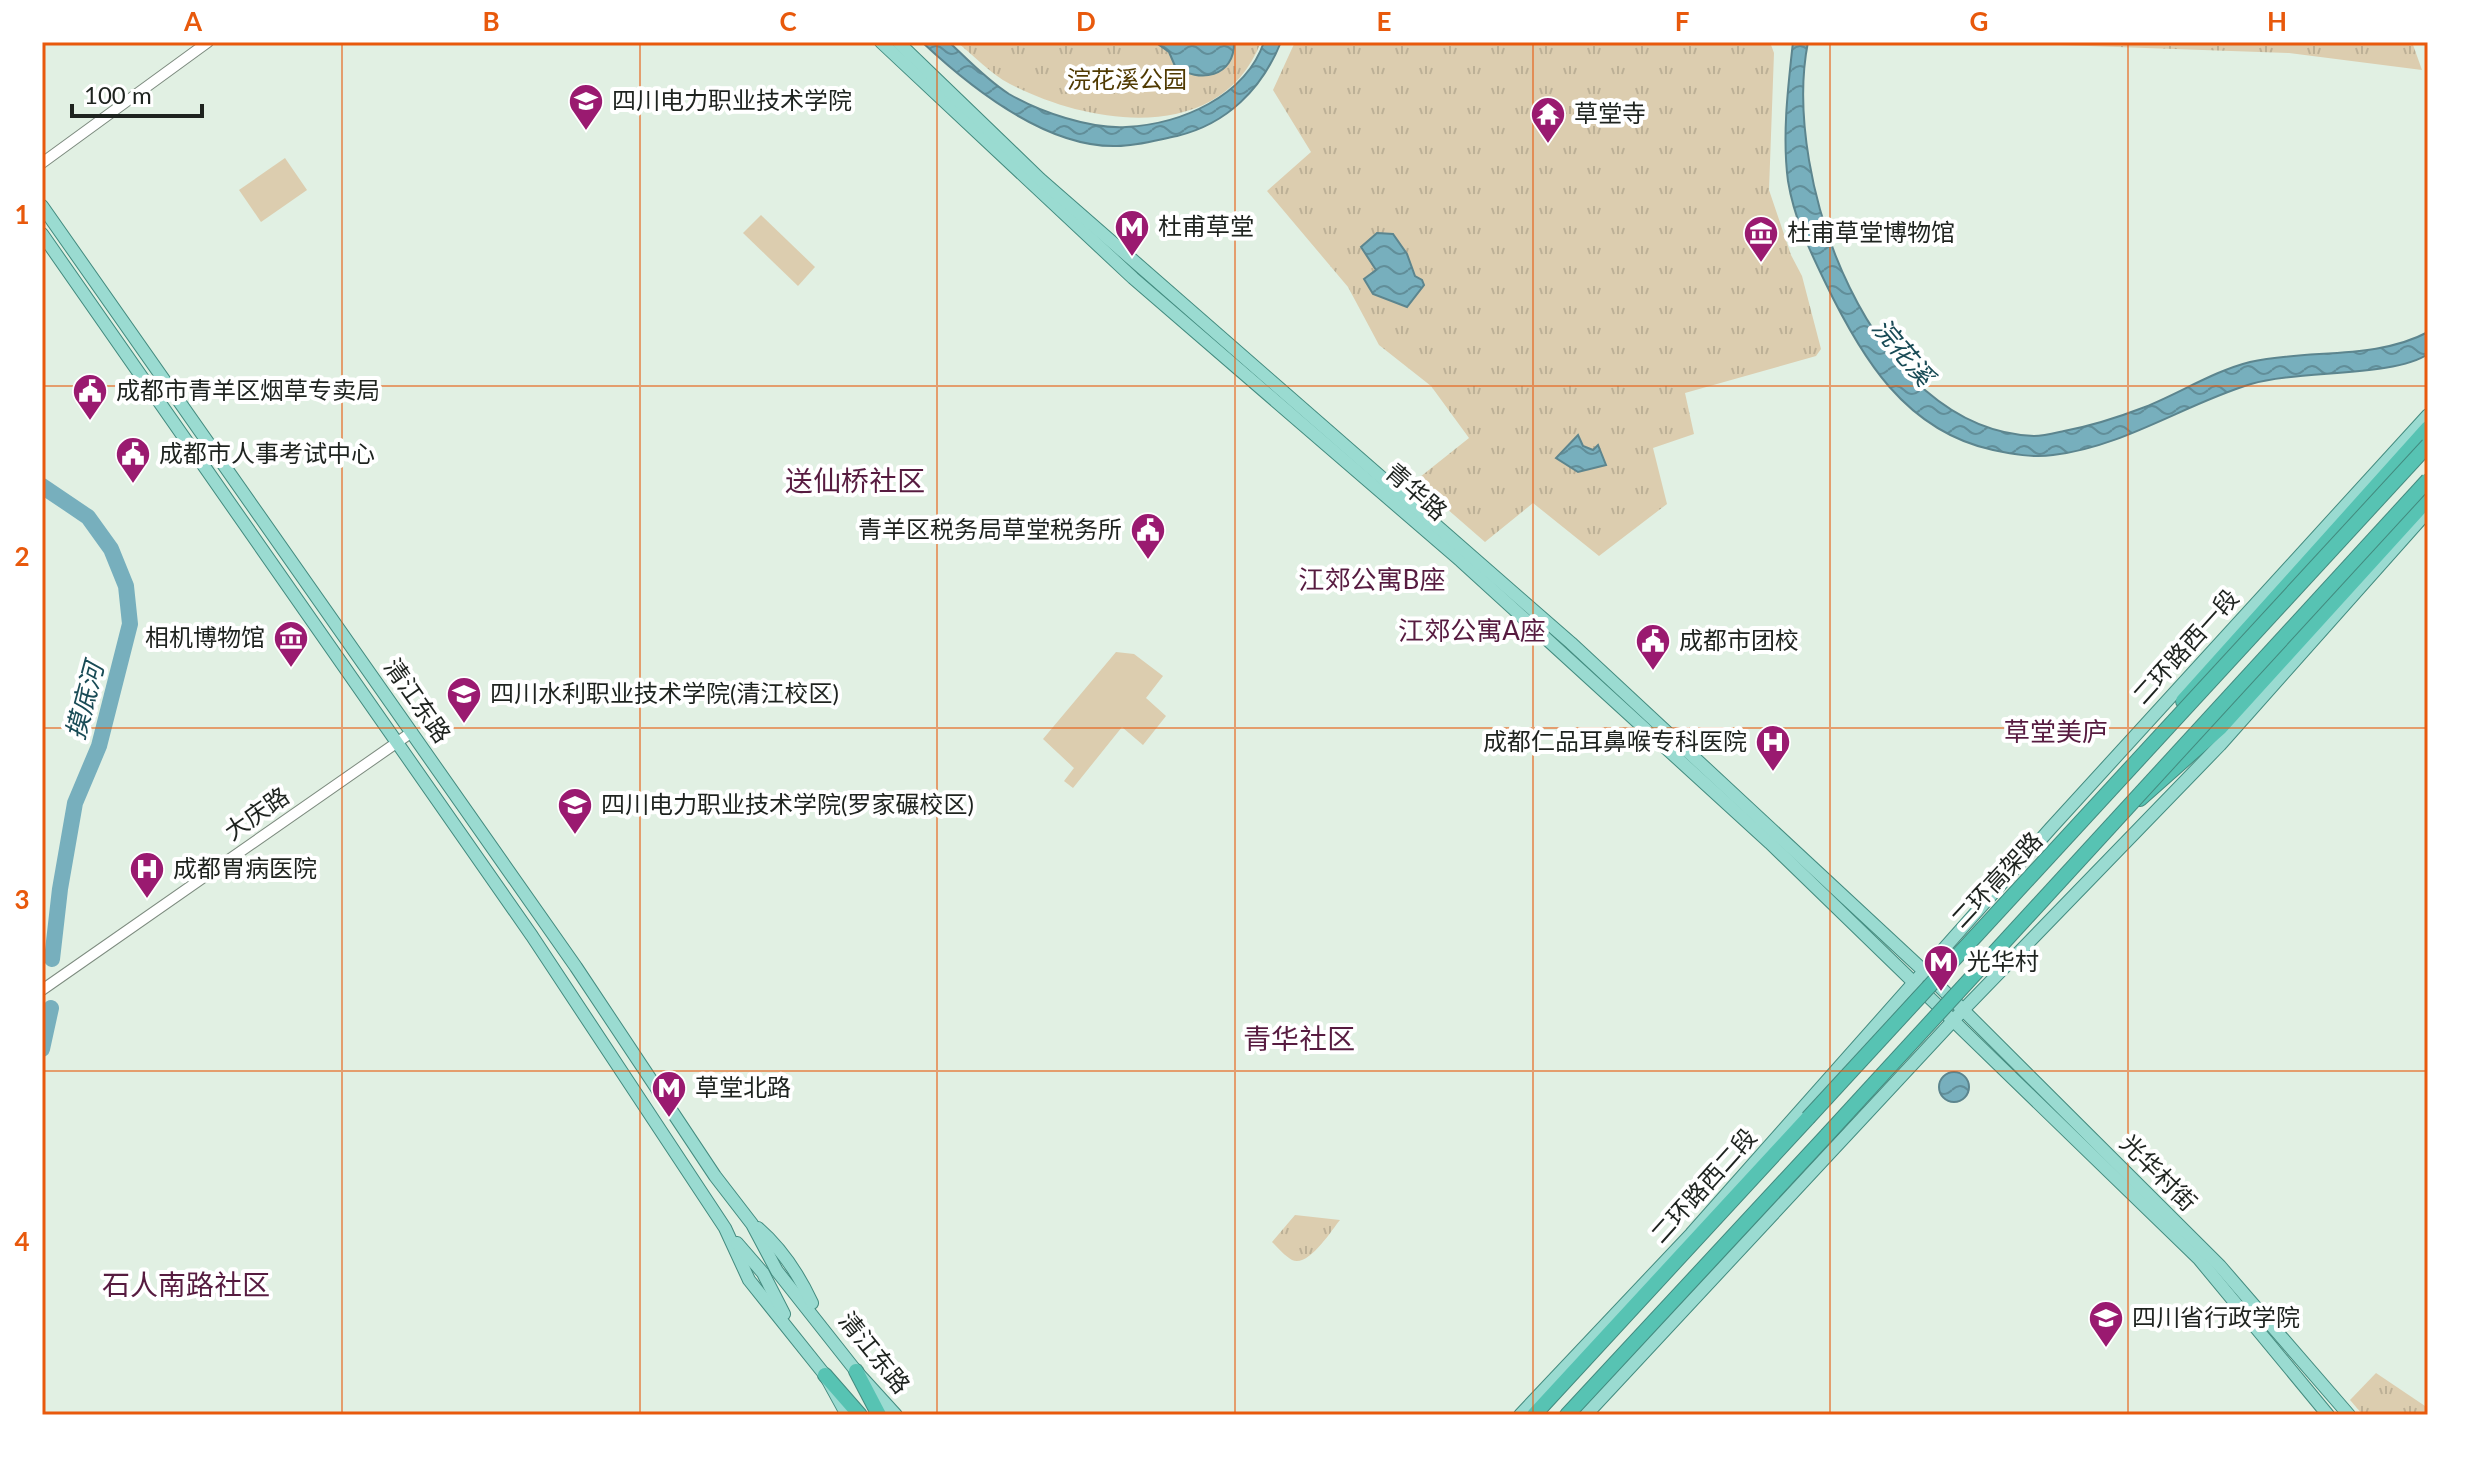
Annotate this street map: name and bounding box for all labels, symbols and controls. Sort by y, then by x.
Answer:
text: A [183,5,203,37]
text: B [482,5,500,37]
text: C [779,5,797,37]
text: D [1076,5,1096,37]
text: E [1377,5,1391,37]
text: F [1675,5,1689,37]
text: G [1970,5,1988,37]
text: H [2267,5,2287,37]
park label: 浣花溪公园 [1067,64,1187,93]
scale bar [72,68,202,118]
text: 100 m [84,80,152,109]
school or university icon: 四川电力职业技术学院 [567,82,605,132]
place label: 四川电力职业技术学院 [612,85,852,114]
temple icon: 草堂寺 [1529,95,1567,145]
place label: 草堂寺 [1574,98,1646,127]
text: 1 [14,198,30,230]
metro station icon: 杜甫草堂 [1113,208,1151,258]
place label: 杜甫草堂 [1158,211,1254,240]
museum icon: 杜甫草堂博物馆 [1742,214,1780,264]
place label: 杜甫草堂博物馆 [1787,217,1955,246]
water label: 浣花溪 [1866,311,1943,394]
public building icon: 成都市青羊区烟草专卖局 [71,372,109,422]
place label: 成都市青羊区烟草专卖局 [116,375,380,404]
public building icon: 成都市人事考试中心 [114,435,152,485]
place label: 成都市人事考试中心 [159,438,375,467]
street label: 青华路 [1380,456,1454,525]
district label: 送仙桥社区 [785,463,925,497]
public building icon: 青羊区税务局草堂税务所 [1129,511,1167,561]
place label: 青羊区税务局草堂税务所 [858,514,1122,543]
text: 2 [14,540,30,572]
district label: 江郊公寓B座 [1299,563,1445,595]
street label: 二环路西一段 [2126,583,2244,709]
district label: 江郊公寓A座 [1398,614,1546,646]
museum icon: 相机博物馆 [272,619,310,669]
place label: 相机博物馆 [145,622,265,651]
public building icon: 成都市团校 [1634,622,1672,672]
place label: 成都市团校 [1679,625,1799,654]
street label: 清江东路 [379,653,458,748]
water label: 摸底河 [58,654,111,743]
school or university icon: 四川水利职业技术学院(清江校区) [445,675,483,725]
place label: 四川水利职业技术学院(清江校区) [490,678,839,707]
district label: 草堂美庐 [2004,715,2108,747]
hospital icon: 成都仁品耳鼻喉专科医院 [1754,723,1792,773]
place label: 成都仁品耳鼻喉专科医院 [1483,726,1747,755]
street label: 大庆路 [218,780,294,845]
school or university icon: 四川电力职业技术学院(罗家碾校区) [556,786,594,836]
place label: 四川电力职业技术学院(罗家碾校区) [601,789,974,818]
street label: 二环高架路 [1944,825,2047,933]
hospital icon: 成都胃病医院 [128,850,166,900]
place label: 成都胃病医院 [173,853,317,882]
text: 3 [14,883,30,915]
metro station icon: 光华村 [1922,943,1960,993]
place label: 光华村 [1967,946,2039,975]
district label: 青华社区 [1243,1021,1355,1055]
metro station icon: 草堂北路 [650,1069,688,1119]
place label: 草堂北路 [695,1072,791,1101]
street label: 二环路西二段 [1644,1122,1762,1248]
street label: 光华村街 [2115,1128,2203,1216]
text: 4 [14,1225,30,1257]
district label: 石人南路社区 [102,1267,270,1301]
school or university icon: 四川省行政学院 [2087,1299,2125,1349]
place label: 四川省行政学院 [2132,1302,2300,1331]
street label: 清江东路 [834,1306,917,1398]

